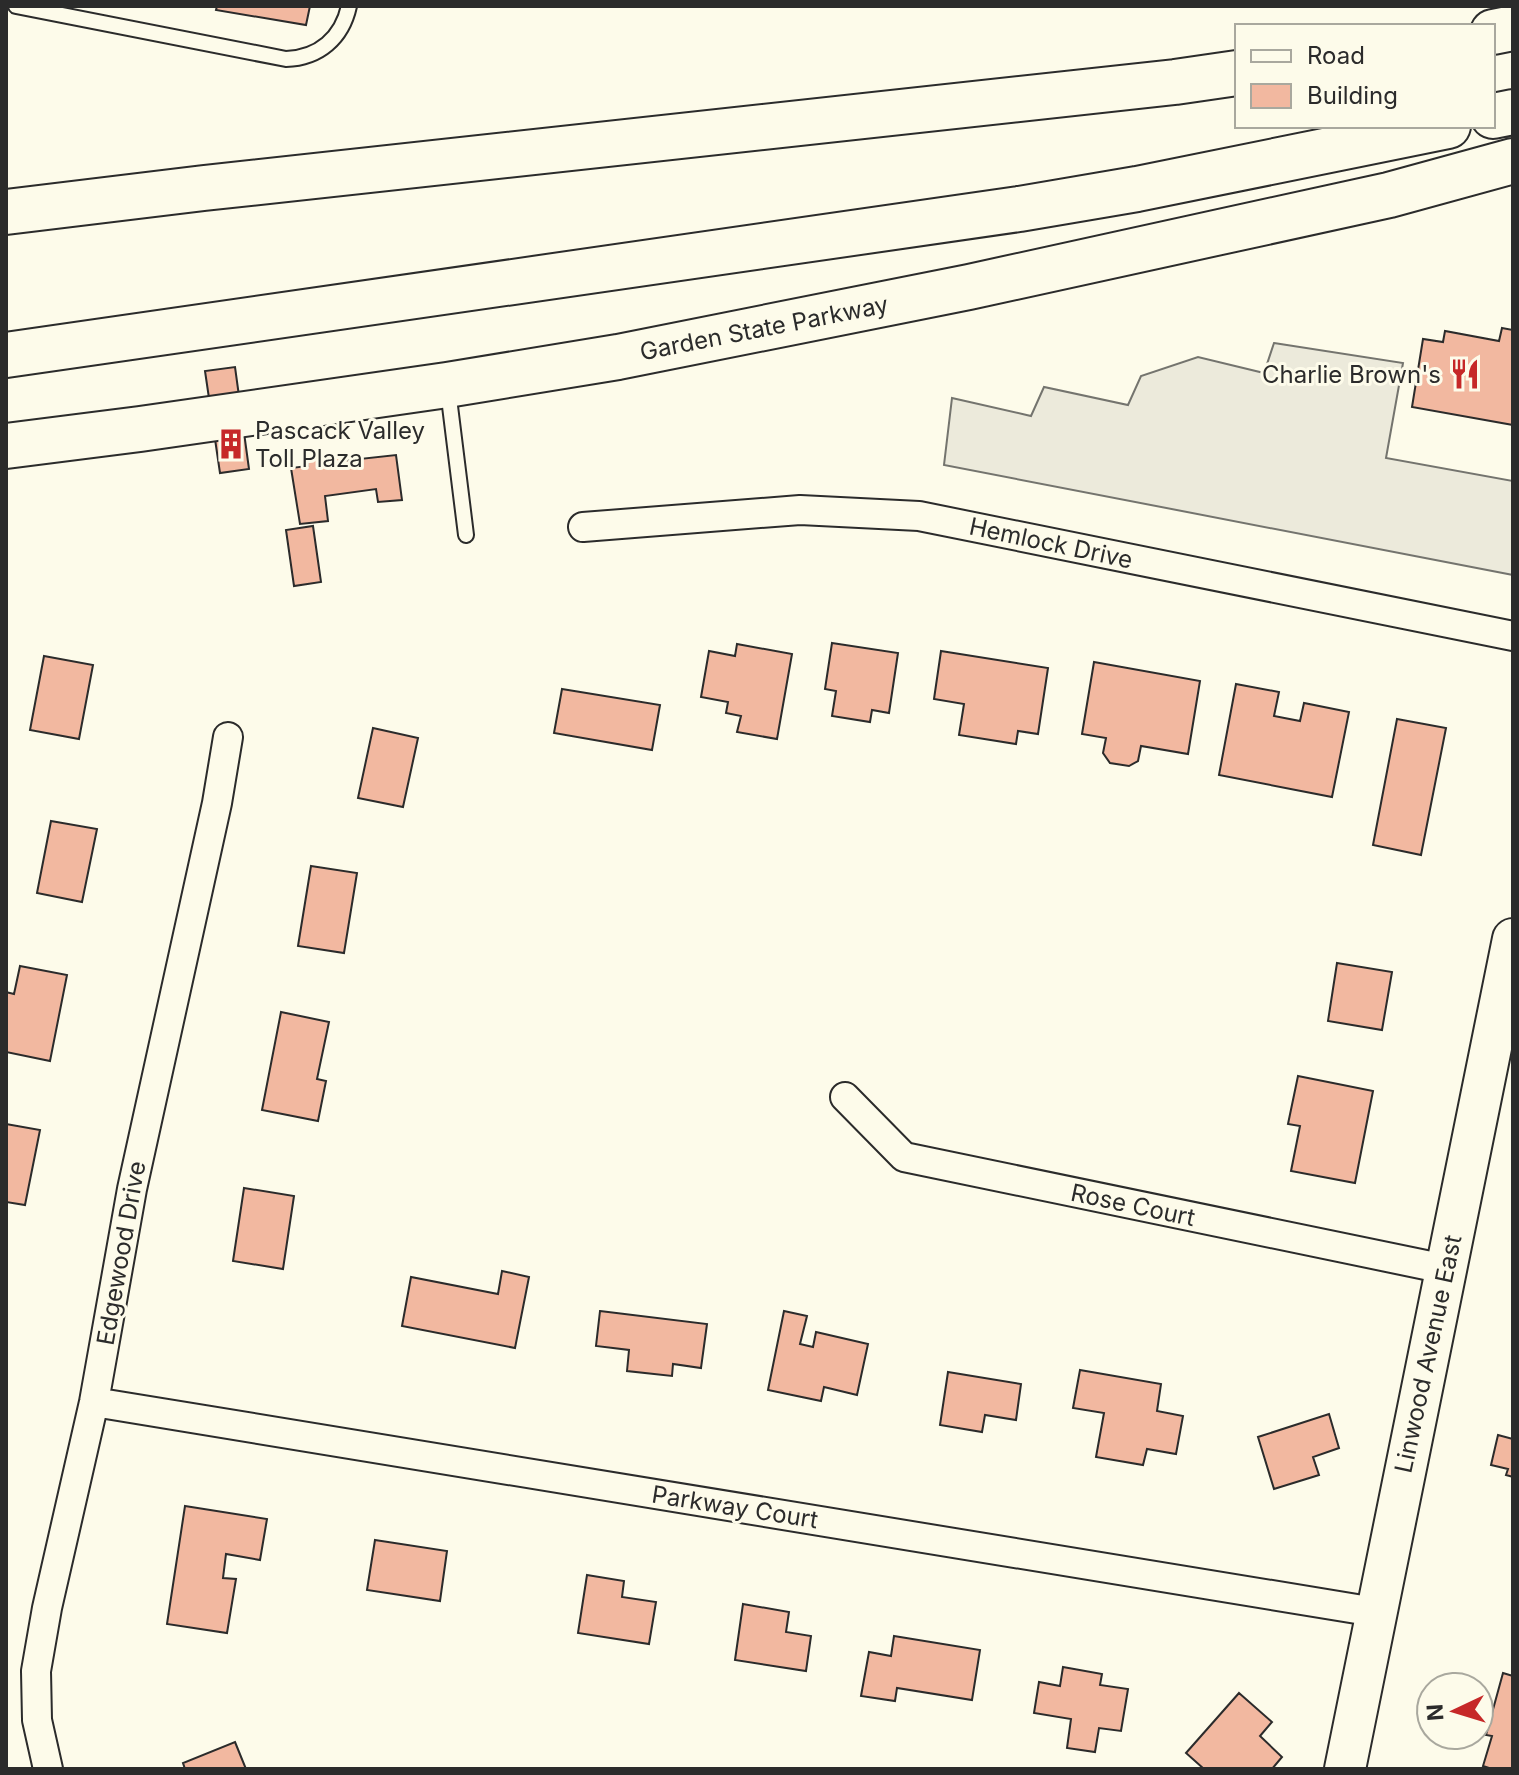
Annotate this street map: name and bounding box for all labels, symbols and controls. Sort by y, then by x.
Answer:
legend [1235,24,1495,128]
text: Road [1307,41,1365,70]
text: Building [1307,81,1398,110]
street label: Garden State Parkway [637,290,891,366]
restaurant icon: Charlie Brown's [1448,357,1482,391]
place label: Charlie Brown's [1262,360,1441,389]
place label: Pascack Valley Toll Plaza [255,416,425,473]
building icon: Pascack Valley Toll Plaza [214,427,248,461]
street label: Hemlock Drive [967,512,1135,574]
street label: Edgewood Drive [91,1159,151,1347]
street label: Rose Court [1068,1178,1198,1232]
street label: Linwood Avenue East [1389,1232,1467,1476]
street label: Parkway Court [650,1480,820,1534]
north arrow [1415,1671,1495,1751]
text: N [1421,1703,1449,1722]

